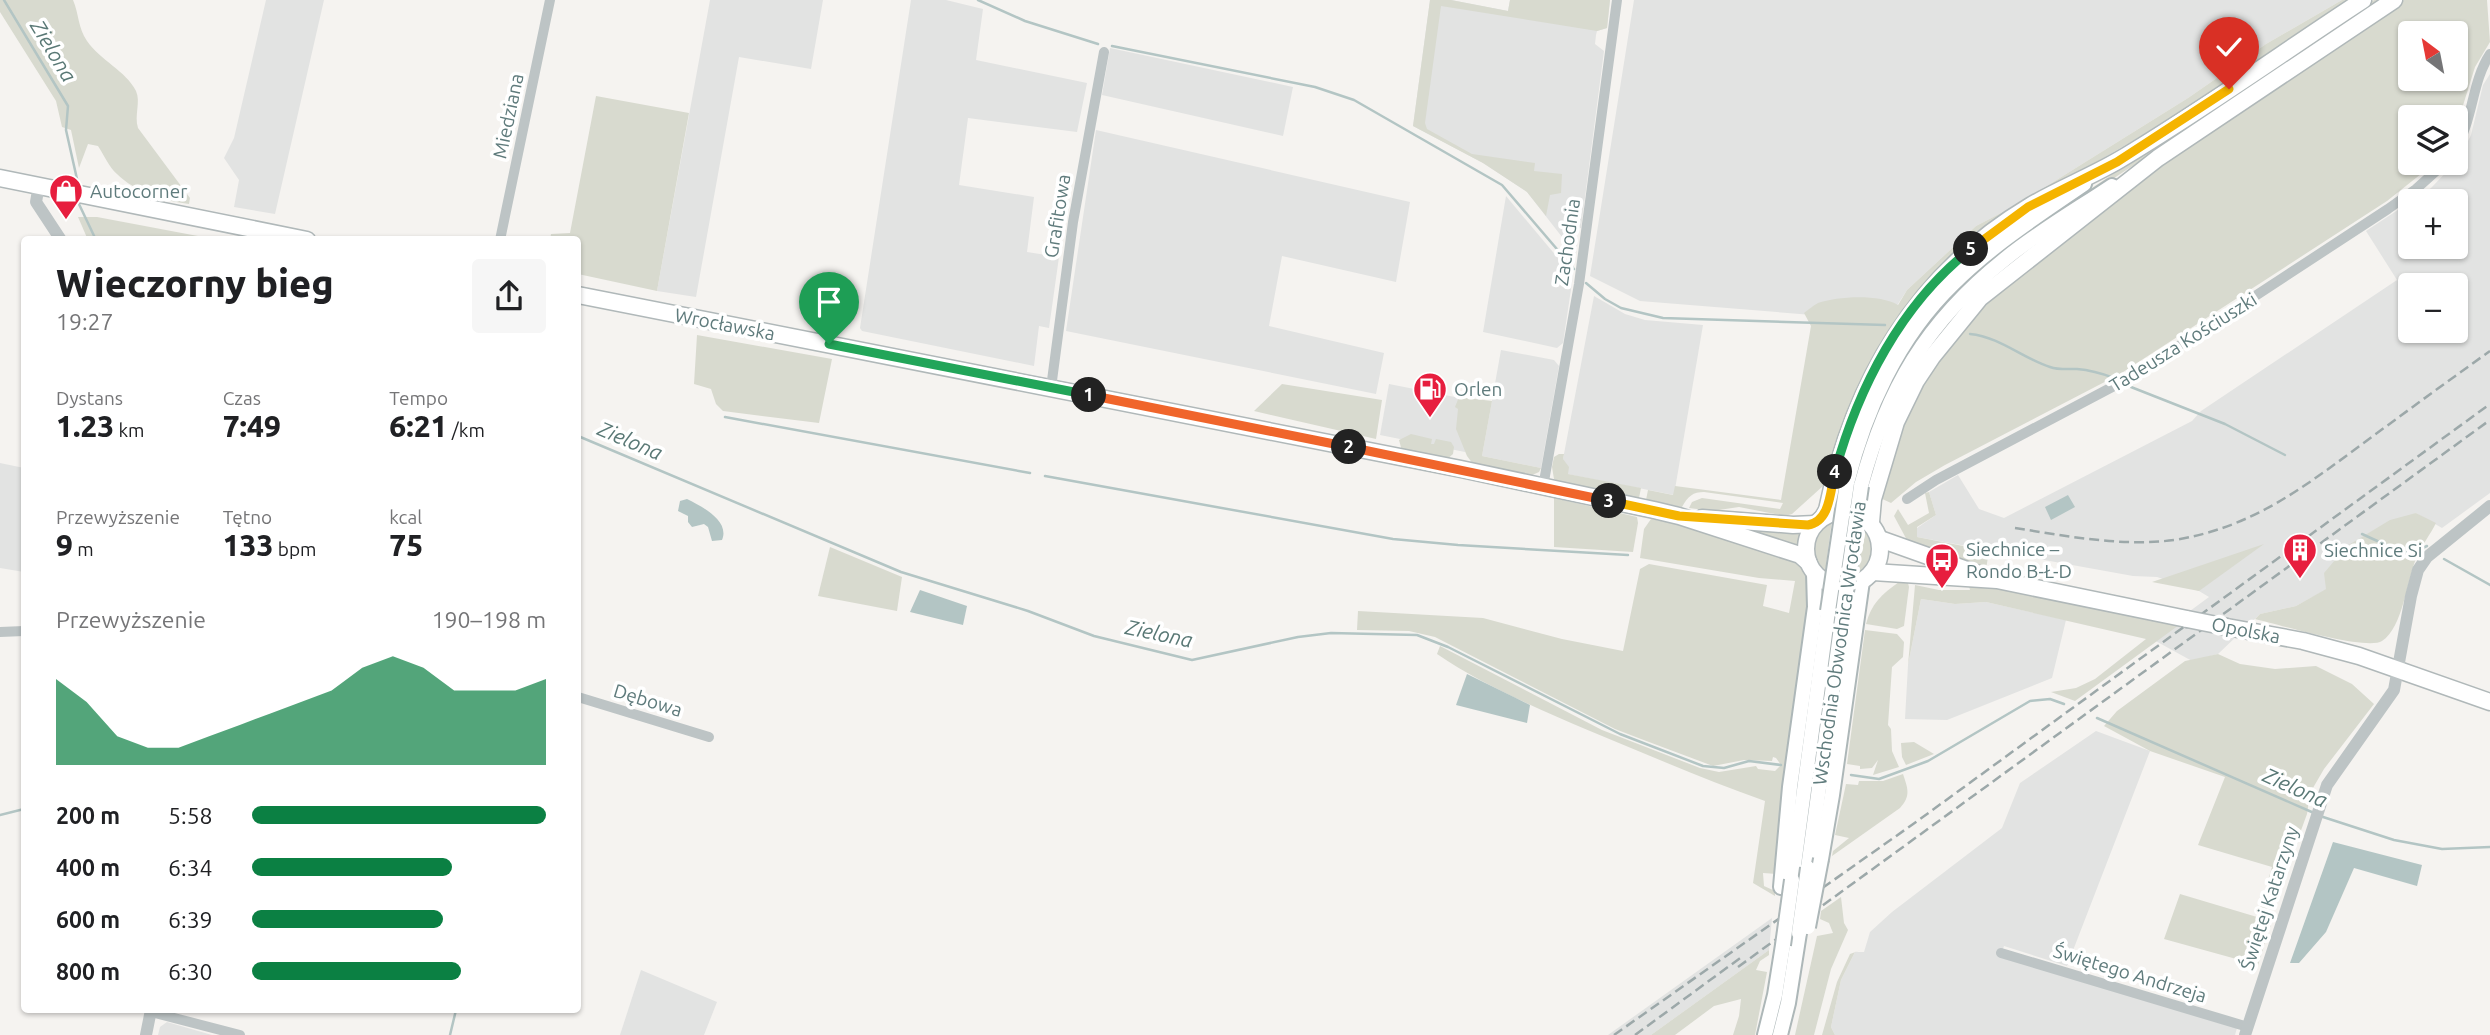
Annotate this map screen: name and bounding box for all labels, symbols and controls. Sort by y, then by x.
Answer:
water label: Zielona [26,14,82,86]
pin [2199,17,2259,89]
north arrow [2398,21,2468,91]
map controls [2398,21,2468,343]
icon: check [2210,28,2248,66]
street label: Miedziana [488,71,528,161]
button: layers [2398,105,2468,175]
shop icon: Autocorner [47,172,85,221]
street label: Grafitowa [1040,173,1074,259]
place label: Autocorner [90,180,187,202]
button: + [2398,189,2468,259]
street label: Zachodnia [1550,197,1584,287]
pin: 5 [1954,232,1988,266]
text: 5 [1965,237,1976,259]
button: share [472,259,546,333]
text: Wieczorny bieg [56,262,334,304]
pin [799,272,859,344]
button: − [2398,273,2468,343]
icon: arrive [810,283,848,321]
street label: Tadeusza Kościuszki [2105,288,2261,396]
street label: Wrocławska [673,304,777,344]
text: 19:27 [56,309,114,334]
fuel station icon: Orlen [1411,370,1449,419]
pin: 1 [1072,378,1106,412]
place label: Orlen [1454,378,1502,400]
text: 1 [1083,383,1094,405]
text: Dystans [56,387,123,409]
text: Czas [223,387,261,409]
text: Tempo [389,387,448,409]
text: 1.23 [56,409,114,443]
text: 7:49 [223,409,281,443]
text: 6:21 [389,409,447,443]
water label: Zielona [594,415,666,464]
text: km [114,419,144,441]
text: /km [447,419,485,441]
pin: 2 [1332,430,1366,464]
text: 2 [1343,435,1354,457]
pin: 4 [1818,454,1853,490]
text: 4 [1829,460,1840,482]
pin: 3 [1592,484,1626,518]
text: 3 [1603,489,1614,511]
street label: Wschodnia Obwodnica Wrocławia [1808,499,1870,787]
text: Przewyższenie [56,506,180,528]
text: Tętno [223,506,272,528]
text: kcal [389,506,422,528]
text: 9 [56,528,73,562]
text: 133 [223,528,273,562]
text: 75 [389,528,423,562]
building icon: Siechnice Si [2281,531,2319,580]
text: m [73,538,94,560]
text: bpm [273,538,316,560]
place label: Siechnice – Rondo B-Ł-D [1966,538,2072,582]
place label: Siechnice Si [2324,539,2422,561]
bus stop icon: Siechnice – Rondo B-Ł-D [1923,541,1961,590]
text: Przewyższenie [56,607,206,632]
text: 190–198 m [432,607,546,632]
street label: Opolska [2210,613,2282,647]
water label: Zielona [1123,614,1195,652]
street label: Dębowa [611,679,685,721]
water label: Zielona [2259,762,2331,812]
text: 200 m [56,803,120,828]
text: 5:58 [168,803,213,828]
street label: Świętej Katarzyny [2235,823,2303,973]
text: 400 m [56,855,120,880]
text: 6:34 [168,855,213,880]
text: 600 m [56,907,120,932]
text: 6:39 [168,907,213,932]
street label: Świętego Andrzeja [2051,939,2209,1007]
text: 800 m [56,959,120,984]
text: 6:30 [168,959,213,984]

